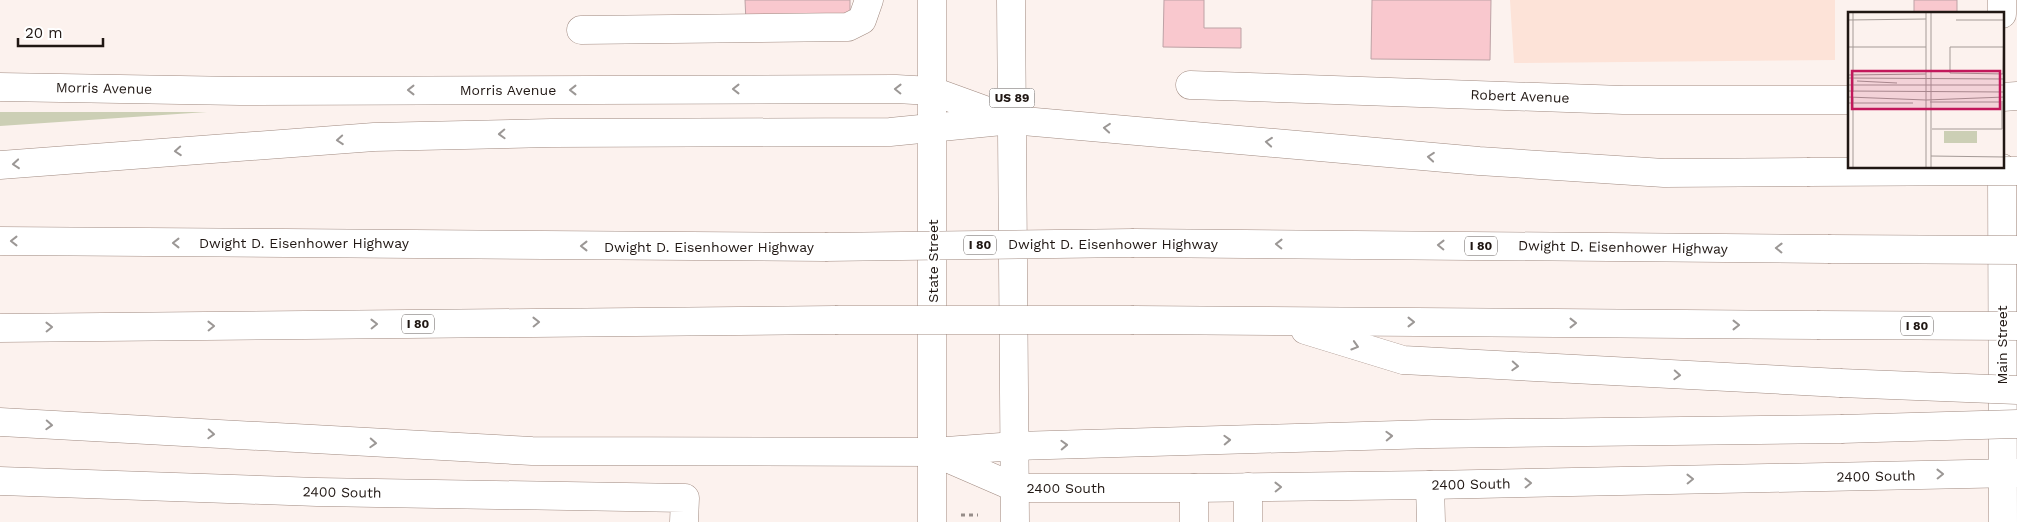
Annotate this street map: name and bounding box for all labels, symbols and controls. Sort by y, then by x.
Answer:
inset map [1848,12,2004,169]
scale bar [18,15,102,47]
text: 20 m [25,24,63,42]
street label: Morris Avenue [56,79,152,97]
street label: Morris Avenue [460,82,556,98]
one-way arrow [732,84,740,94]
one-way arrow [894,84,902,95]
one-way arrow [407,85,414,95]
one-way arrow [569,85,577,95]
street label: Robert Avenue [1470,86,1570,106]
road number: US 89 [990,89,1034,108]
one-way arrow [1103,123,1111,134]
one-way arrow [498,129,506,139]
one-way arrow [336,134,344,145]
one-way arrow [1265,137,1273,148]
one-way arrow [174,146,182,157]
one-way arrow [1426,152,1434,163]
one-way arrow [12,158,20,169]
street label: State Street [925,219,941,303]
street label: Dwight D. Eisenhower Highway [199,235,410,251]
one-way arrow [9,236,17,246]
road number: I 80 [964,236,996,254]
street label: Dwight D. Eisenhower Highway [1008,236,1219,252]
one-way arrow [172,237,180,248]
road number: I 80 [1465,237,1497,256]
street label: Dwight D. Eisenhower Highway [1518,237,1729,257]
street label: Dwight D. Eisenhower Highway [604,239,815,255]
one-way arrow [1275,239,1282,249]
one-way arrow [1437,240,1445,250]
one-way arrow [579,241,587,251]
one-way arrow [1775,243,1782,253]
street label: Main Street [1994,305,2010,385]
road number: I 80 [402,314,434,334]
road number: I 80 [1901,316,1933,336]
one-way arrow [532,317,540,328]
one-way arrow [1408,317,1415,327]
one-way arrow [1570,318,1578,328]
one-way arrow [370,319,378,329]
one-way arrow [207,320,215,331]
one-way arrow [1732,320,1740,330]
one-way arrow [45,322,53,332]
one-way arrow [1350,340,1358,350]
one-way arrow [1511,361,1519,372]
one-way arrow [1674,369,1682,380]
one-way arrow [45,419,53,430]
one-way arrow [207,429,215,440]
one-way arrow [1385,430,1393,441]
one-way arrow [1223,435,1231,445]
one-way arrow [369,438,377,449]
one-way arrow [1060,439,1068,450]
street label: 2400 South [1836,467,1916,485]
one-way arrow [1937,469,1945,479]
one-way arrow [1687,474,1695,485]
street label: 2400 South [1431,475,1511,493]
one-way arrow [1524,478,1532,488]
street label: 2400 South [1026,480,1106,496]
one-way arrow [1274,482,1282,492]
street label: 2400 South [302,483,382,501]

